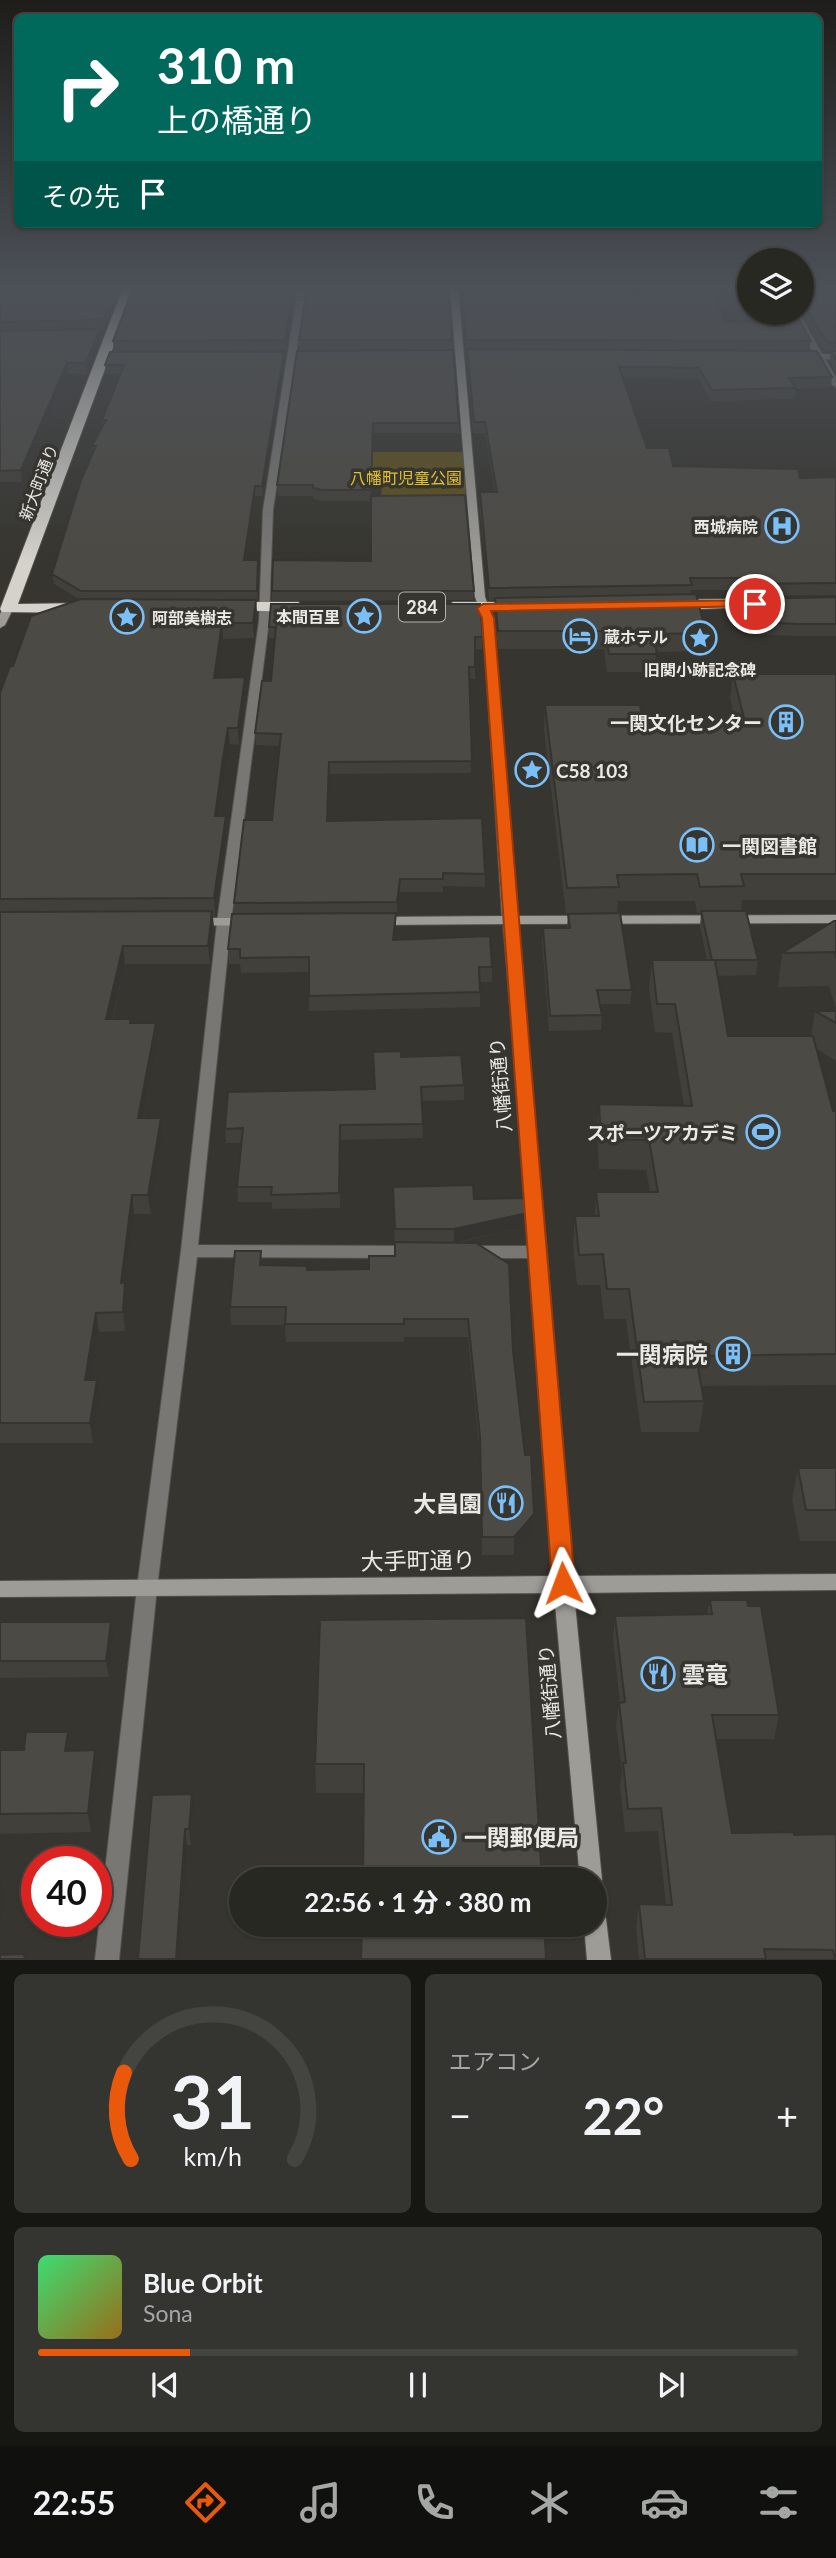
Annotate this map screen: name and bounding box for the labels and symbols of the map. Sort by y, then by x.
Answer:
street label: 新大町通り [15,441,61,523]
park label: 八幡町児童公園 [350,468,462,487]
hospital icon: 西城病院 [763,507,801,545]
place label: 西城病院 [694,517,758,536]
pin [725,574,785,634]
road number: 284 [399,592,445,622]
place icon: 本間百里 [345,597,383,635]
place icon: 阿部美樹志 [108,598,146,636]
place label: 本間百里 [276,607,340,626]
place label: 阿部美樹志 [152,608,232,627]
hotel icon: 蔵ホテル [561,617,599,655]
place icon: 旧関小跡記念碑 [681,619,719,657]
place label: 蔵ホテル [604,627,668,646]
place label: 旧関小跡記念碑 [644,660,756,679]
building icon: 一関文化センター [767,703,805,741]
place label: 一関文化センター [610,711,762,734]
place icon: C58 103 [513,751,551,789]
place label: C58 103 [556,759,628,782]
library icon: 一関図書館 [678,826,716,864]
place label: 一関図書館 [722,834,817,857]
street label: 八幡街通り [484,1037,516,1133]
sports icon: スポーツアカデミ [744,1113,782,1151]
place label: スポーツアカデミ [586,1121,738,1144]
building icon: 一関病院 [714,1335,752,1373]
place label: 一関病院 [616,1340,708,1368]
restaurant icon: 大昌園 [487,1484,525,1522]
place label: 大昌園 [413,1489,482,1517]
street label: 大手町通り [360,1545,476,1575]
position arrow [526,1546,600,1620]
street label: 八幡街通り [533,1644,565,1740]
restaurant icon: 雲竜 [639,1655,677,1693]
place label: 雲竜 [682,1660,728,1688]
public building icon: 一関郵便局 [420,1818,458,1856]
place label: 一関郵便局 [464,1823,579,1851]
speed limit sign: 40 [21,1846,112,1937]

